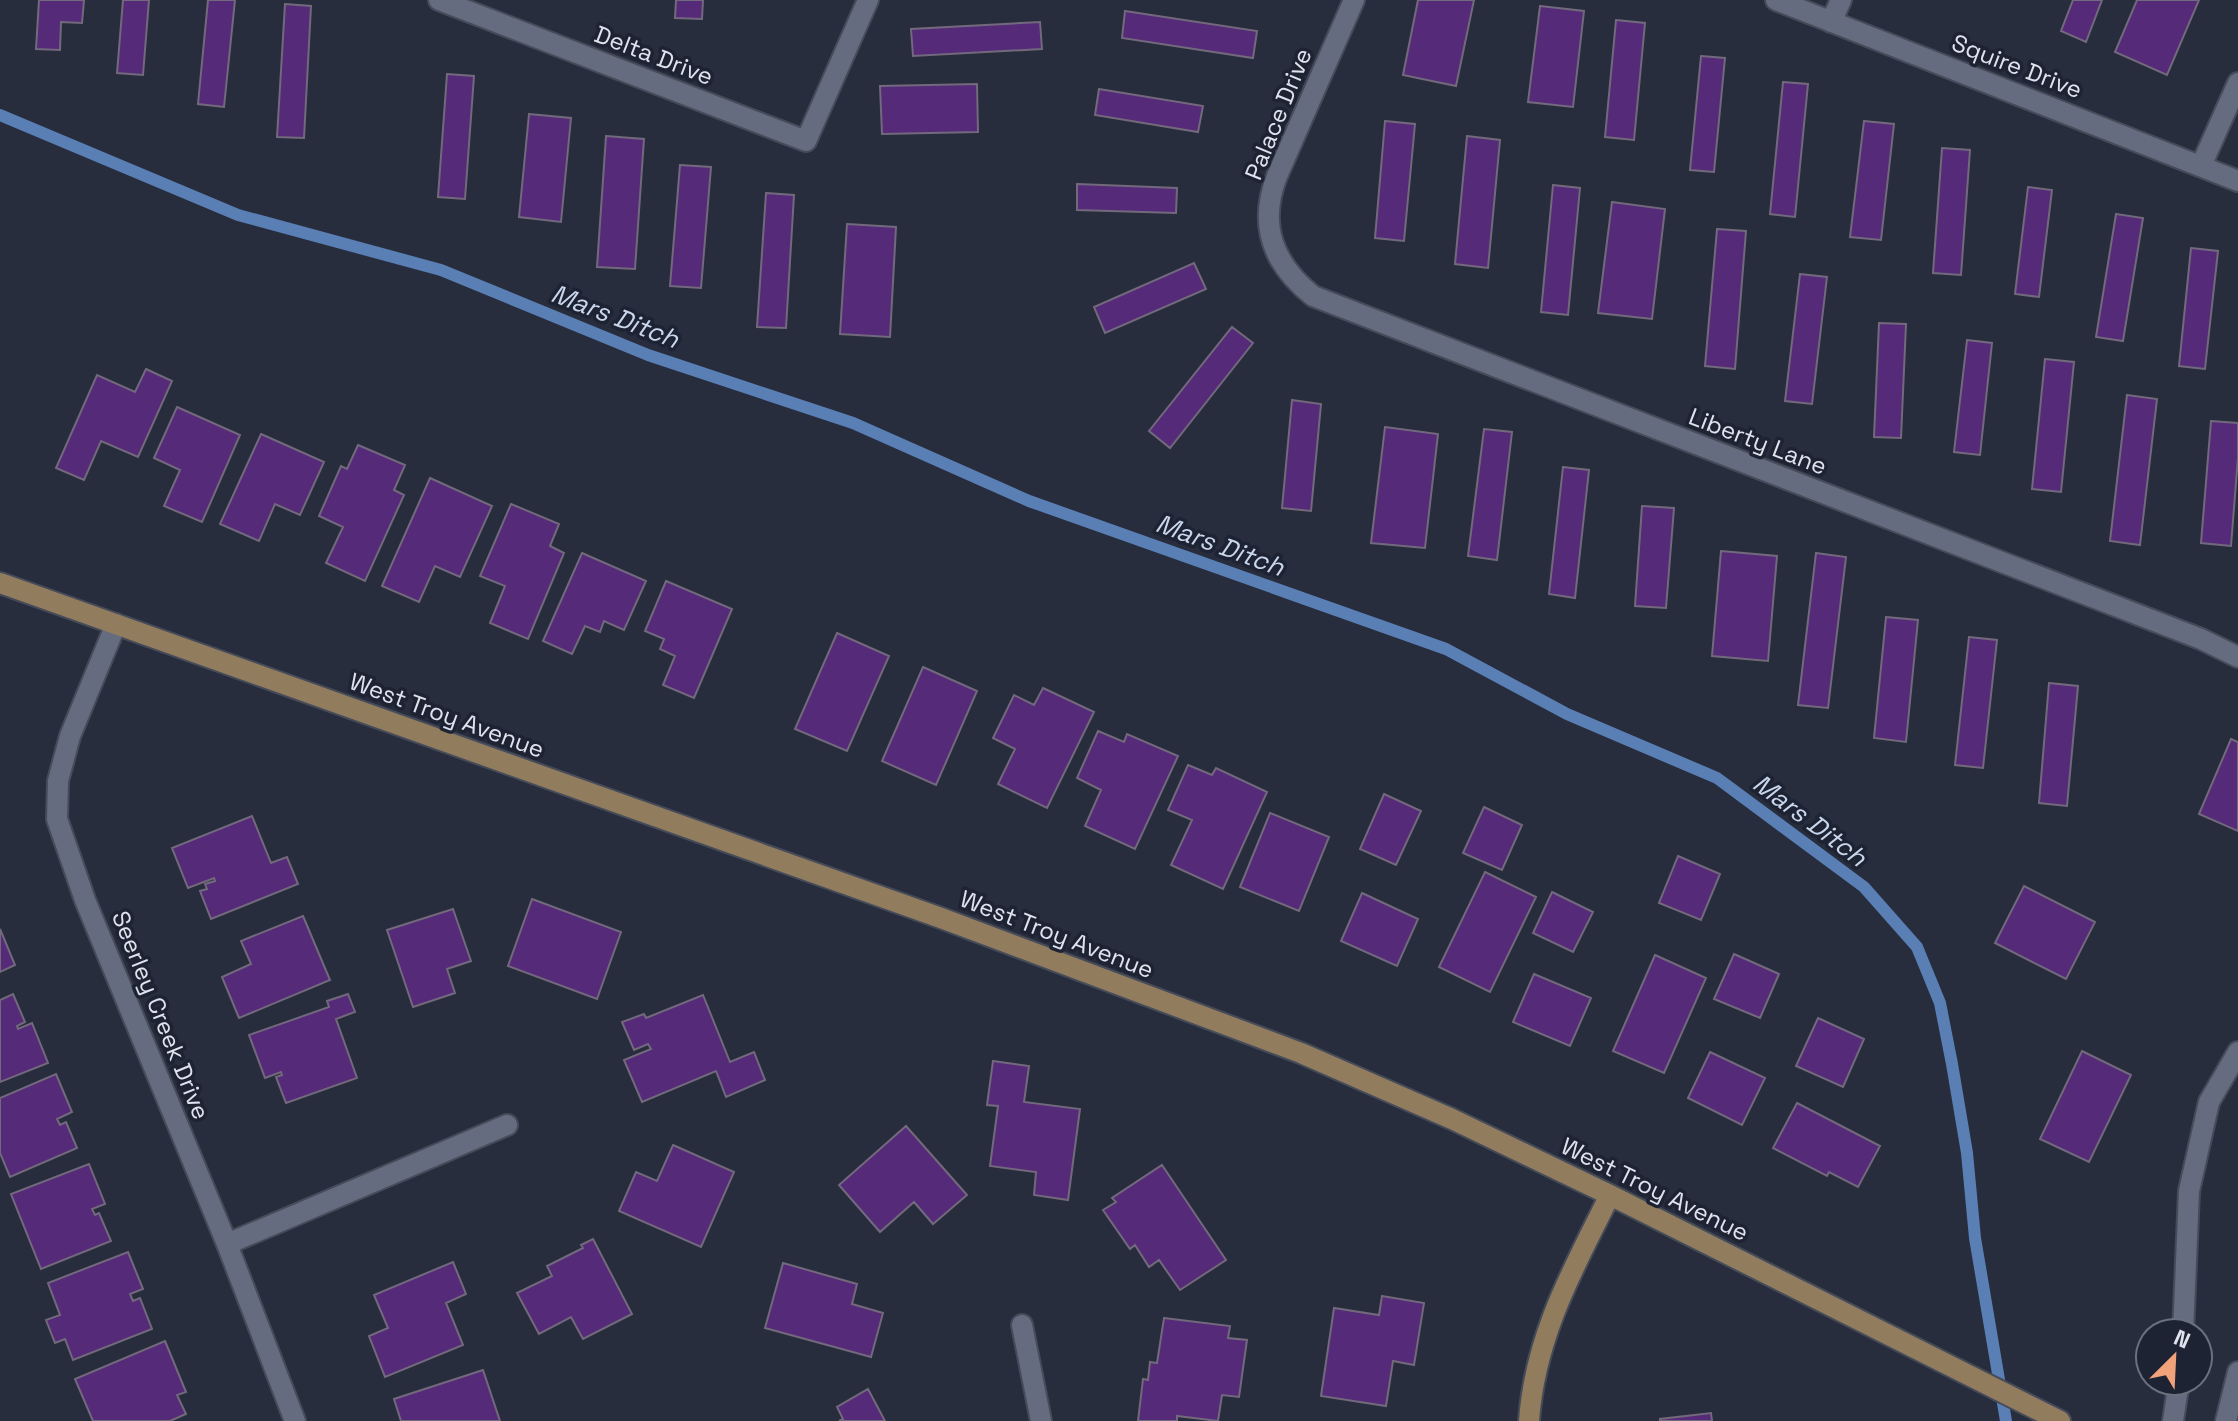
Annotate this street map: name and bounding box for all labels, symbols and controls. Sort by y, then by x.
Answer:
street label: Delta Drive [590,18,718,92]
street label: Squire Drive [1947,27,2087,105]
street label: Palace Drive [1237,44,1319,184]
water label: Mars Ditch [546,276,685,356]
street label: Liberty Lane [1685,400,1831,482]
water label: Mars Ditch [1151,506,1290,584]
street label: West Troy Avenue [345,665,549,765]
water label: Mars Ditch [1746,766,1875,875]
street label: West Troy Avenue [956,883,1158,985]
street label: Seerley Creek Drive [105,906,217,1124]
street label: West Troy Avenue [1556,1130,1754,1248]
north arrow [2134,1317,2214,1397]
text: N [2170,1323,2195,1355]

